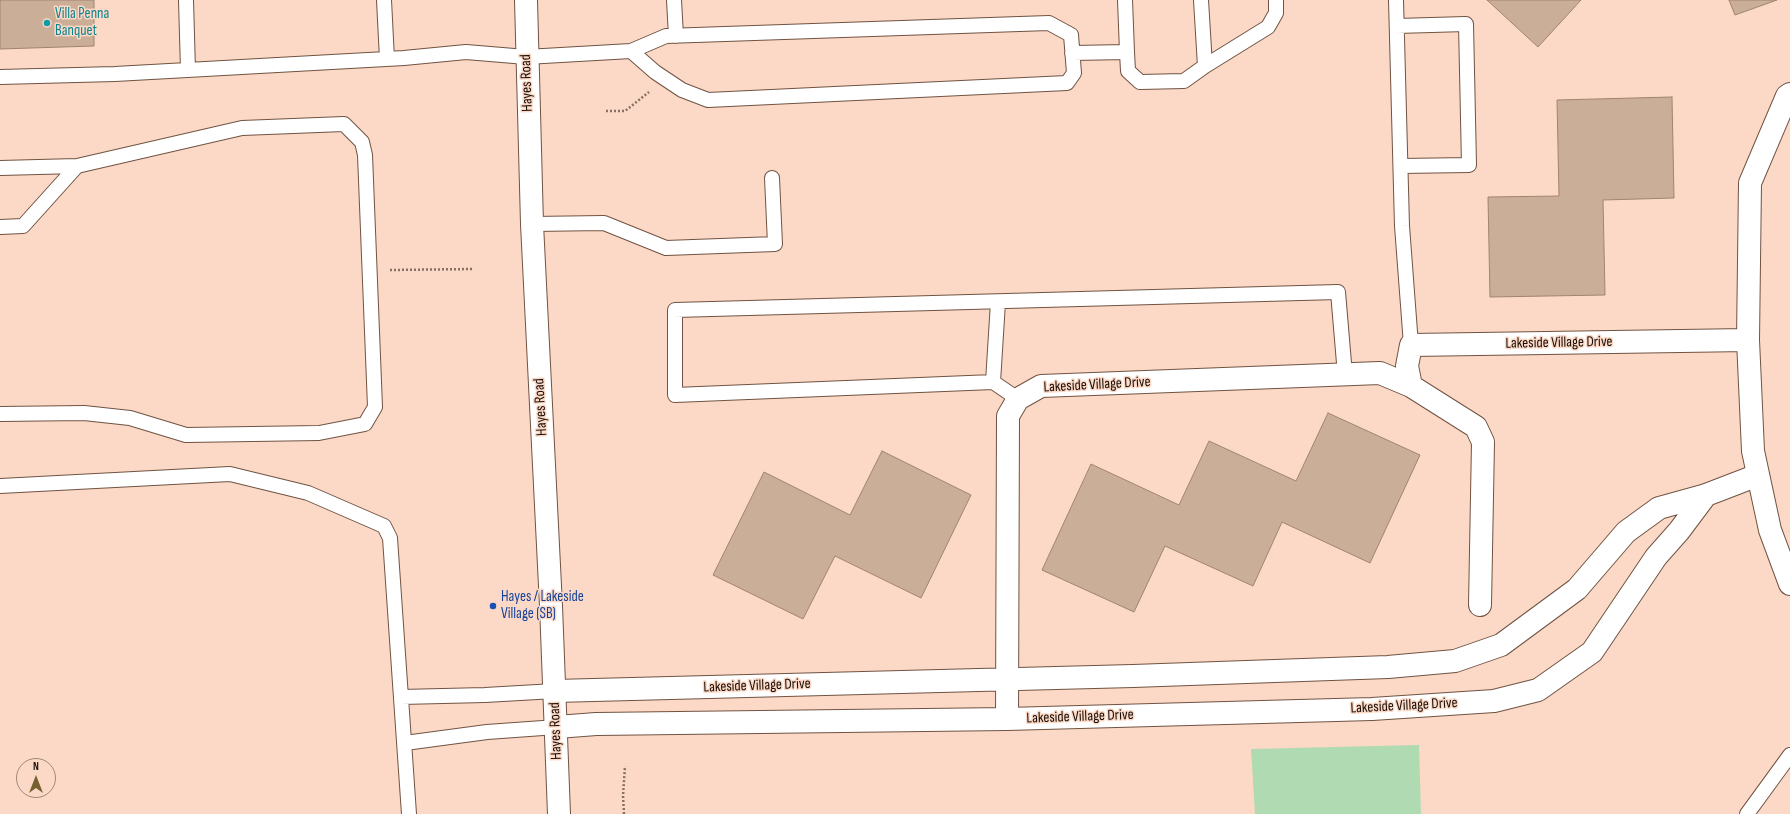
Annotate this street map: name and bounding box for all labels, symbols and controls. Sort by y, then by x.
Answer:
place label: Villa Penna Banquet [55,5,109,40]
marker: Villa Penna Banquet [42,18,52,28]
street label: Hayes Road [517,54,537,112]
street label: Lakeside Village Drive [1505,333,1613,353]
street label: Lakeside Village Drive [1043,373,1151,397]
street label: Hayes Road [531,378,551,436]
place label: Hayes / Lakeside Village (SB) [501,588,584,623]
marker: Hayes / Lakeside Village (SB) [488,601,498,611]
street label: Lakeside Village Drive [703,675,811,697]
street label: Lakeside Village Drive [1350,694,1458,718]
street label: Hayes Road [546,702,566,760]
street label: Lakeside Village Drive [1026,706,1134,728]
north arrow [16,758,56,798]
text: N [33,760,39,773]

